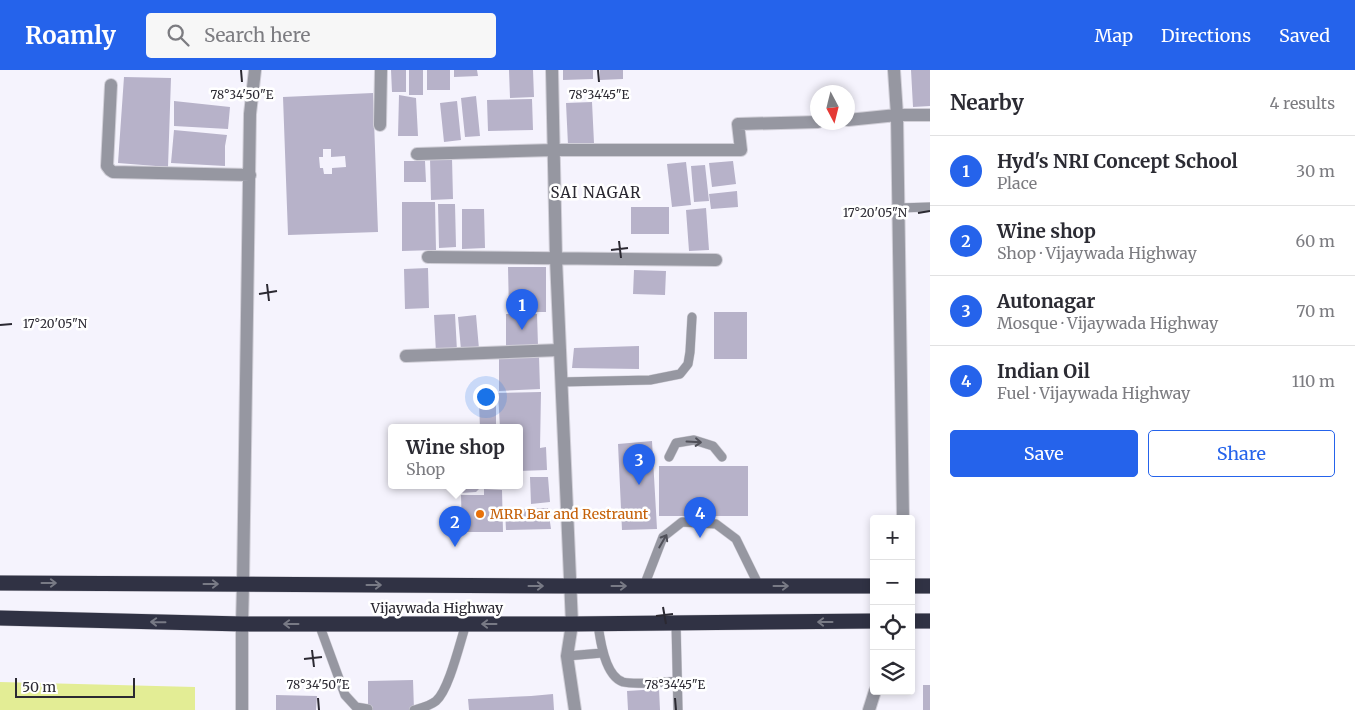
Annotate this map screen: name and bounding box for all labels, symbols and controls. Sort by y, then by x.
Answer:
search box [146,13,496,58]
text: Roamly [25,20,116,51]
icon: search [164,21,192,49]
text: Search here [204,23,310,47]
text: Map [1095,24,1133,47]
text: Directions [1161,24,1251,47]
text: Saved [1279,24,1330,47]
north arrow [810,85,855,130]
text: 78°34'50"E [211,87,274,102]
text: 78°34'45"E [569,87,630,102]
text: Nearby [950,89,1024,116]
text: 4 results [1269,93,1335,113]
text: Hyd's NRI Concept School [997,149,1238,173]
text: 1 [962,161,970,181]
text: 30 m [1296,161,1335,181]
text: Place [997,173,1037,193]
district label: SAI NAGAR [550,183,642,202]
text: 17°20'05"N [843,205,908,220]
text: Wine shop [997,219,1096,243]
text: 2 [961,231,971,251]
text: 60 m [1295,231,1335,251]
text: Shop · Vijaywada Highway [997,243,1197,263]
pin: 1 [506,289,538,330]
text: Autonagar [997,289,1095,313]
text: 3 [961,301,971,321]
text: 70 m [1296,301,1335,321]
text: Mosque · Vijaywada Highway [997,313,1218,333]
text: 17°20'05"N [23,316,88,331]
text: Indian Oil [997,359,1090,383]
text: 4 [961,371,971,391]
text: 110 m [1292,371,1335,391]
text: Fuel · Vijaywada Highway [997,383,1190,403]
your location [473,384,499,410]
popup [388,424,523,489]
button: Save [950,430,1138,477]
button: Share [1148,430,1335,477]
text: Wine shop [406,435,505,459]
one-way arrow [686,438,702,447]
pin: 3 [623,444,655,485]
text: Shop [406,459,445,479]
pin: 4 [684,497,716,538]
place label: MRR Bar and Restraunt [490,505,649,523]
pin: 2 [439,506,471,547]
marker: MRR Bar and Restraunt [474,508,486,520]
map controls [870,515,915,695]
button: + [870,515,915,560]
one-way arrow [658,534,668,549]
button: − [870,560,915,605]
one-way arrow [40,578,56,588]
one-way arrow [202,579,219,589]
one-way arrow [365,580,381,590]
one-way arrow [528,581,544,591]
one-way arrow [610,581,626,591]
one-way arrow [772,581,789,591]
street label: Vijaywada Highway [370,599,504,617]
button: locate [870,605,915,650]
one-way arrow [150,617,166,627]
one-way arrow [817,617,833,626]
one-way arrow [283,619,300,629]
one-way arrow [481,619,497,629]
button: layers [870,650,915,695]
scale bar [15,675,135,698]
text: 78°34'50"E [287,677,350,692]
text: 78°34'45"E [645,677,706,692]
text: 50 m [22,678,56,696]

